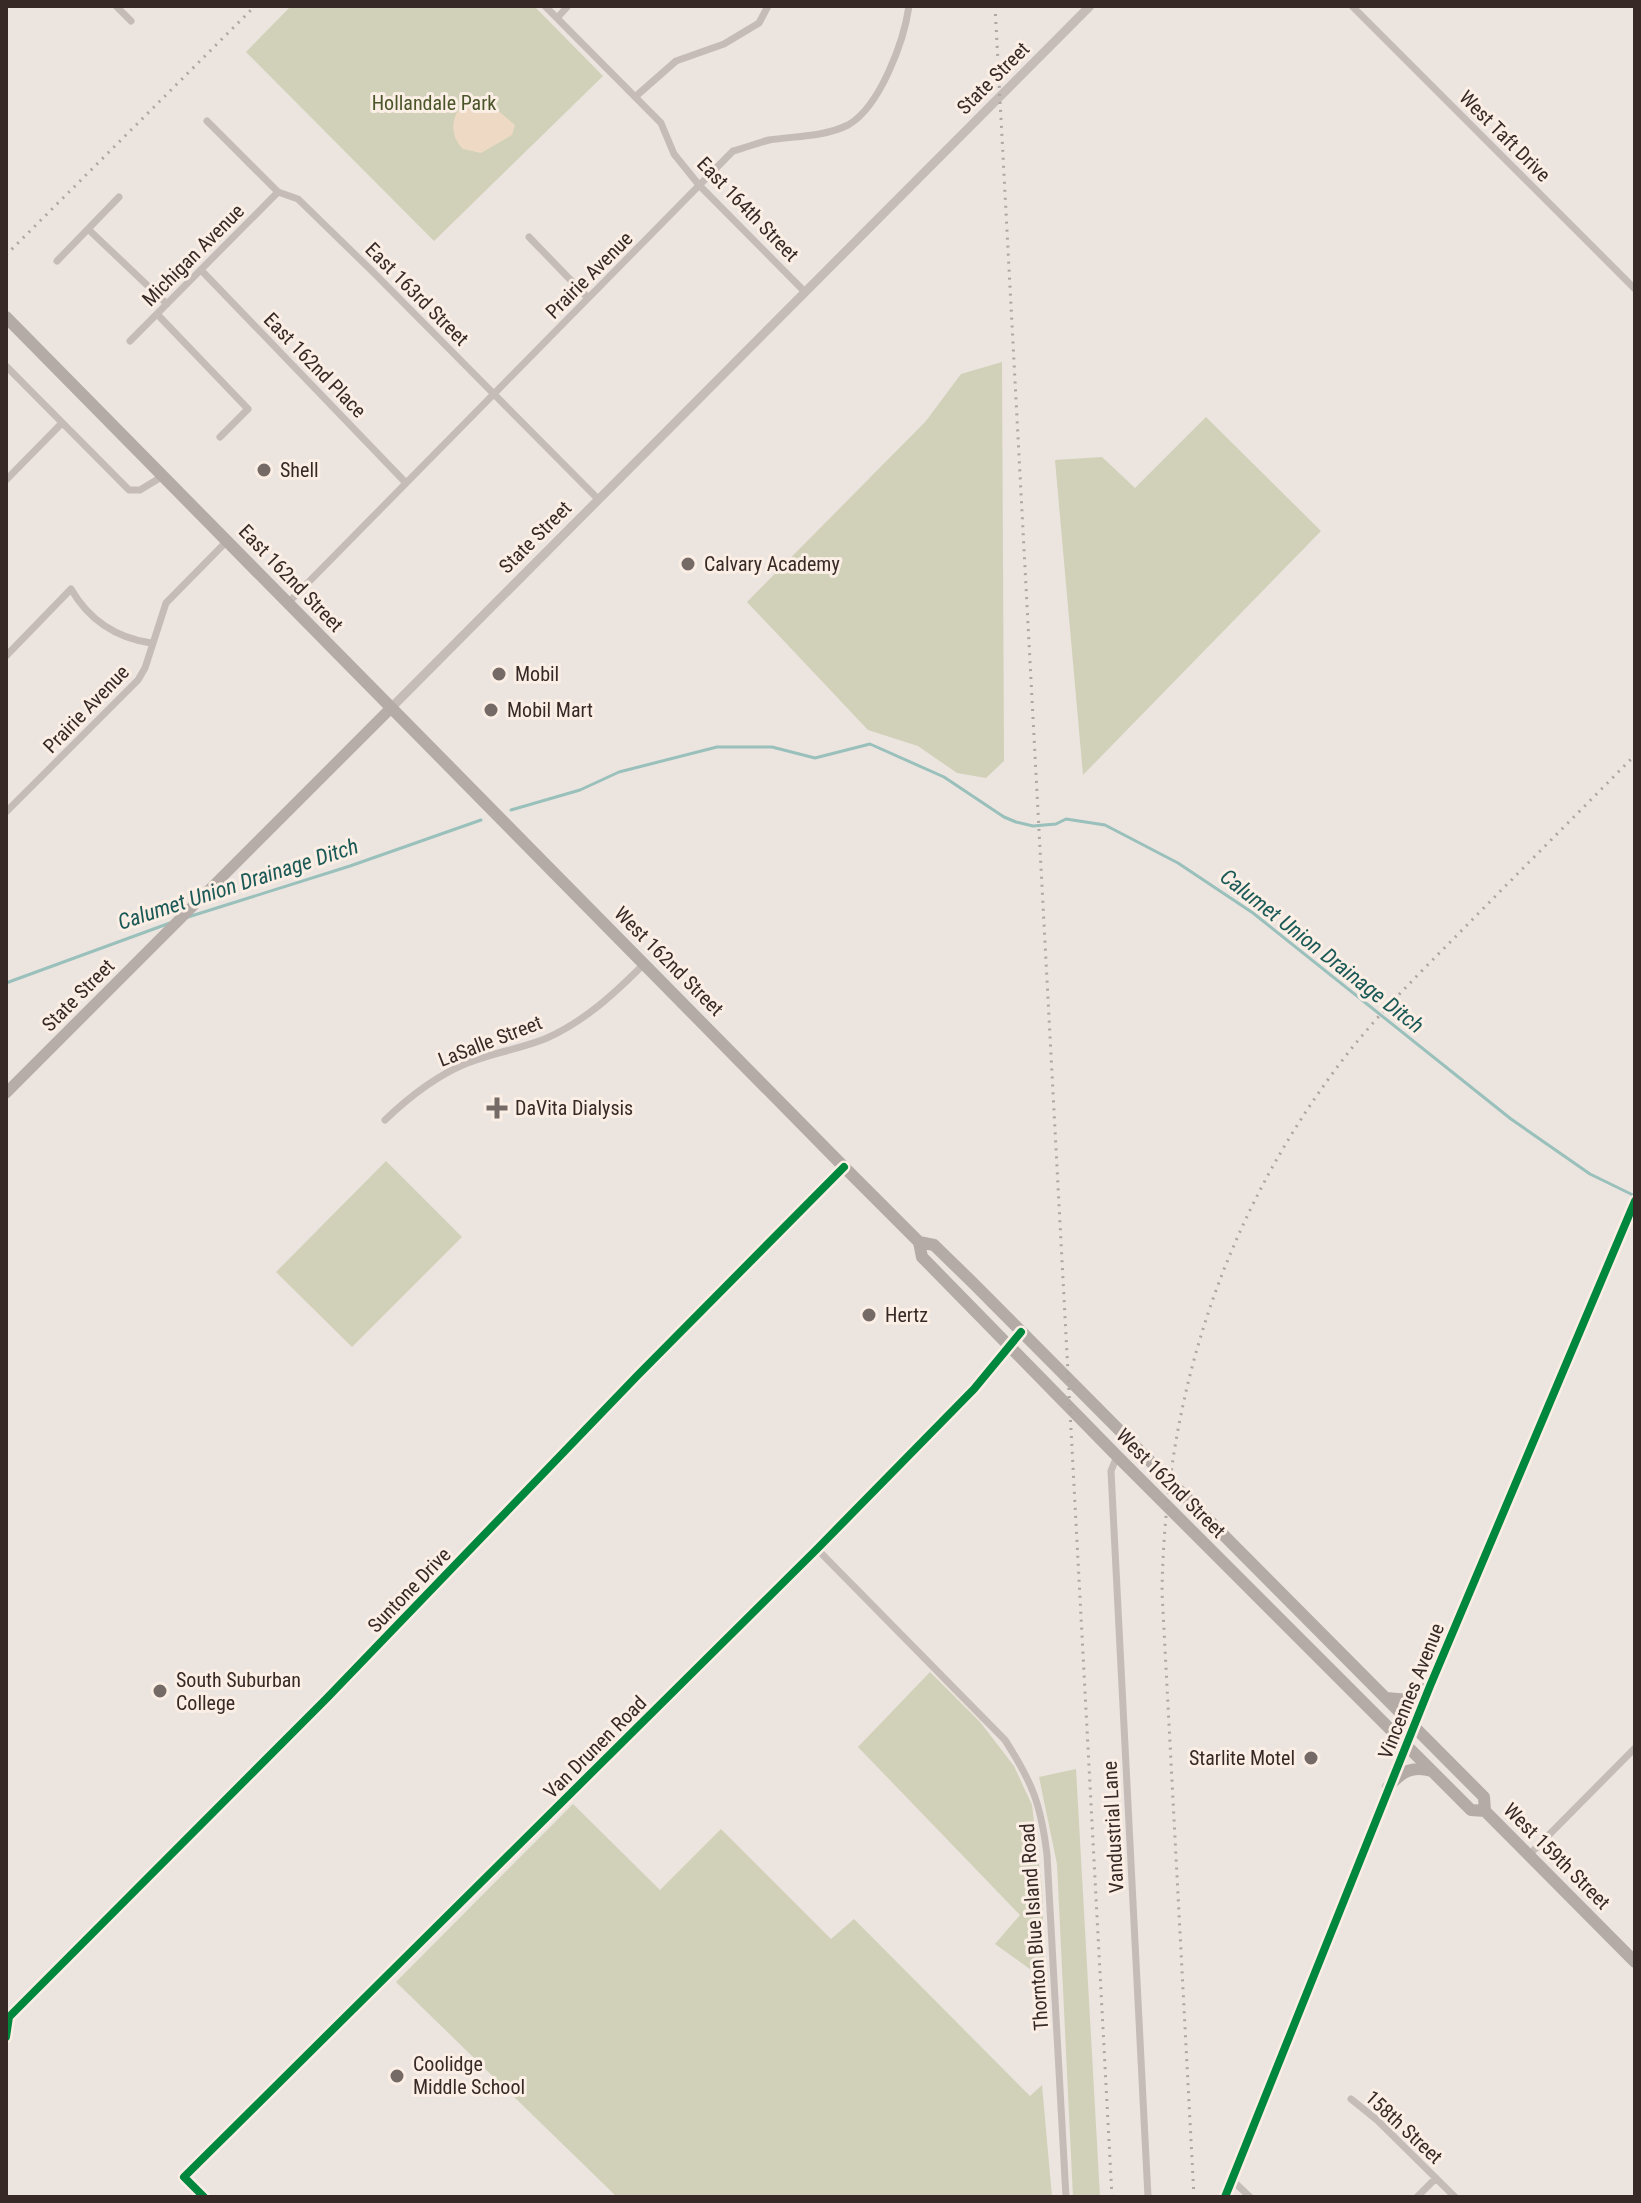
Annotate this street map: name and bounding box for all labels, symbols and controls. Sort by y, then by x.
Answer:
street label: State Street [952,37,1034,119]
street label: West Taft Drive [1454,85,1556,187]
park label: Hollandale Park [372,91,496,115]
street label: East 164th Street [692,152,804,266]
street label: Michigan Avenue [137,199,249,311]
street label: Prairie Avenue [540,226,638,324]
street label: East 163rd Street [360,237,474,351]
street label: East 162nd Place [259,307,371,423]
place label: Shell [280,458,319,482]
marker: Shell [255,461,273,479]
street label: State Street [494,496,576,578]
street label: East 162nd Street [234,519,348,637]
place label: Calvary Academy [704,552,840,576]
marker: Calvary Academy [679,555,697,573]
street label: Prairie Avenue [38,660,134,758]
place label: Mobil [515,662,559,686]
marker: Mobil [490,665,508,683]
place label: Mobil Mart [507,698,593,722]
marker: Mobil Mart [482,701,500,719]
water label: Calumet Union Drainage Ditch [115,833,361,935]
water label: Calumet Union Drainage Ditch [1215,864,1429,1038]
street label: West 162nd Street [609,901,729,1021]
street label: State Street [37,954,119,1036]
street label: LaSalle Street [435,1010,545,1072]
place label: DaVita Dialysis [515,1096,633,1120]
marker: DaVita Dialysis [486,1097,508,1119]
place label: Hertz [885,1303,928,1327]
marker: Hertz [860,1306,878,1324]
street label: West 162nd Street [1111,1423,1231,1543]
street label: Suntone Drive [362,1542,456,1638]
street label: Vincennes Avenue [1373,1620,1449,1762]
place label: South Suburban College [176,1668,301,1715]
marker: South Suburban College [151,1682,169,1700]
street label: Van Drunen Road [539,1691,651,1803]
place label: Starlite Motel [1189,1746,1295,1770]
marker: Starlite Motel [1302,1749,1320,1767]
street label: Vandustrial Lane [1098,1760,1128,1894]
street label: West 159th Street [1499,1798,1615,1914]
street label: Thornton Blue Island Road [1015,1823,1053,2031]
place label: Coolidge Middle School [413,2052,525,2099]
marker: Coolidge Middle School [388,2067,406,2085]
street label: 158th Street [1360,2085,1448,2169]

